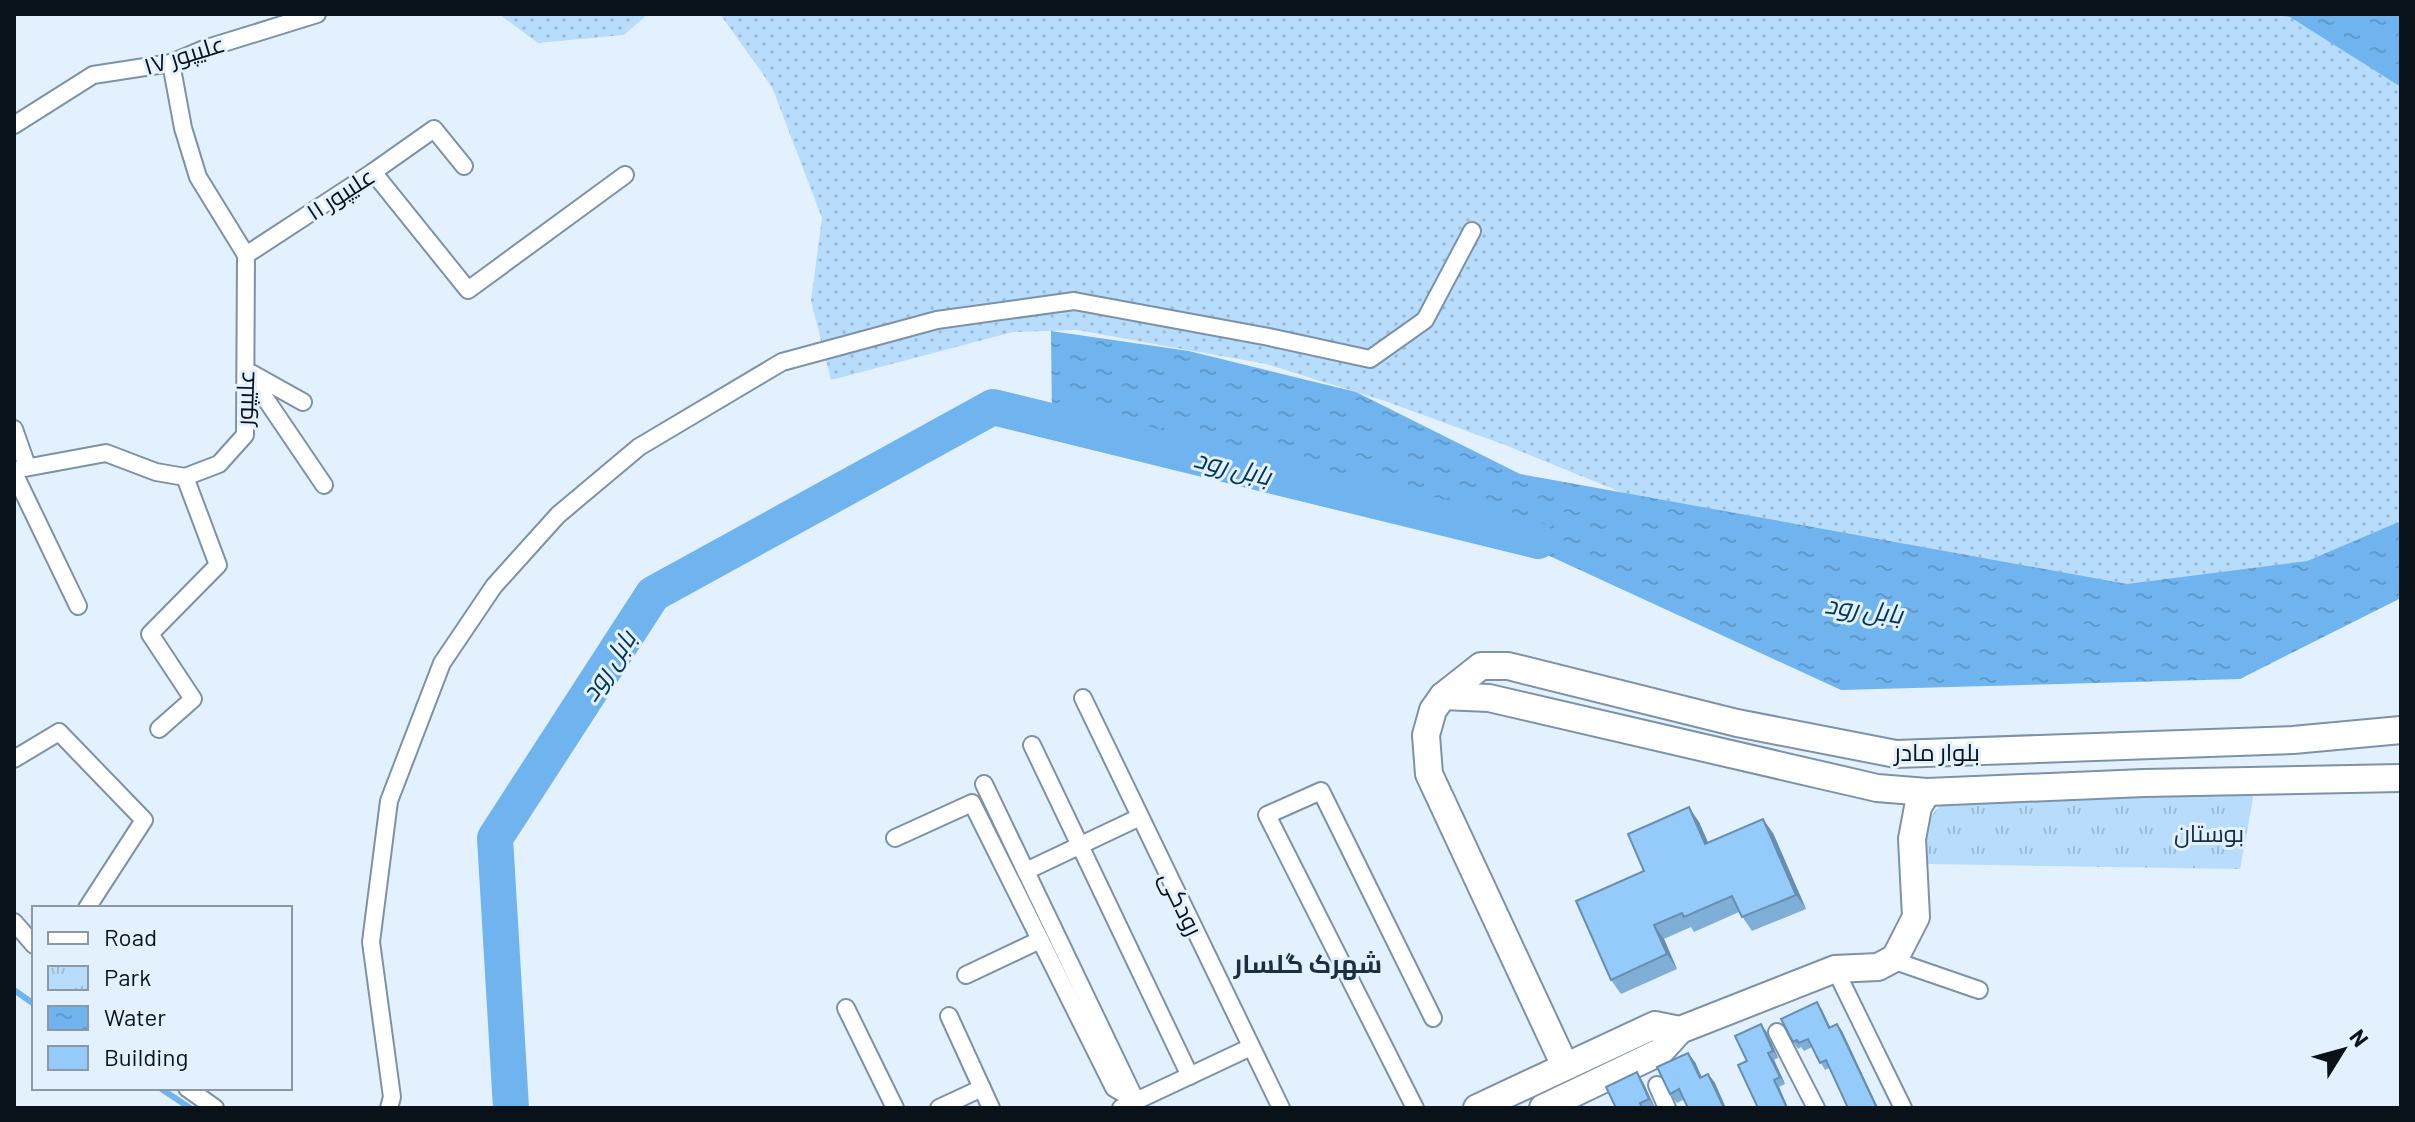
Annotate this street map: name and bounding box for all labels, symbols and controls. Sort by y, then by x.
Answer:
street label: علیپور ۱۷ [140,28,229,82]
street label: علیپور ۱۱ [300,160,381,227]
street label: علیپور [228,370,261,428]
water label: بابل رود [1191,441,1277,493]
water label: بابل رود [1823,587,1907,631]
water label: بابل رود [573,622,644,707]
street label: بلوار مادر [1892,737,1980,766]
park label: بوستان [2174,818,2244,848]
street label: رودکی [1153,866,1210,940]
legend [32,906,292,1090]
text: Road [104,922,157,951]
district label: شهرک گلسار [1233,947,1382,980]
text: Park [104,962,151,991]
text: Water [104,1002,166,1031]
north arrow [2303,1010,2383,1090]
text: N [2345,1024,2375,1051]
text: Building [104,1042,188,1071]

